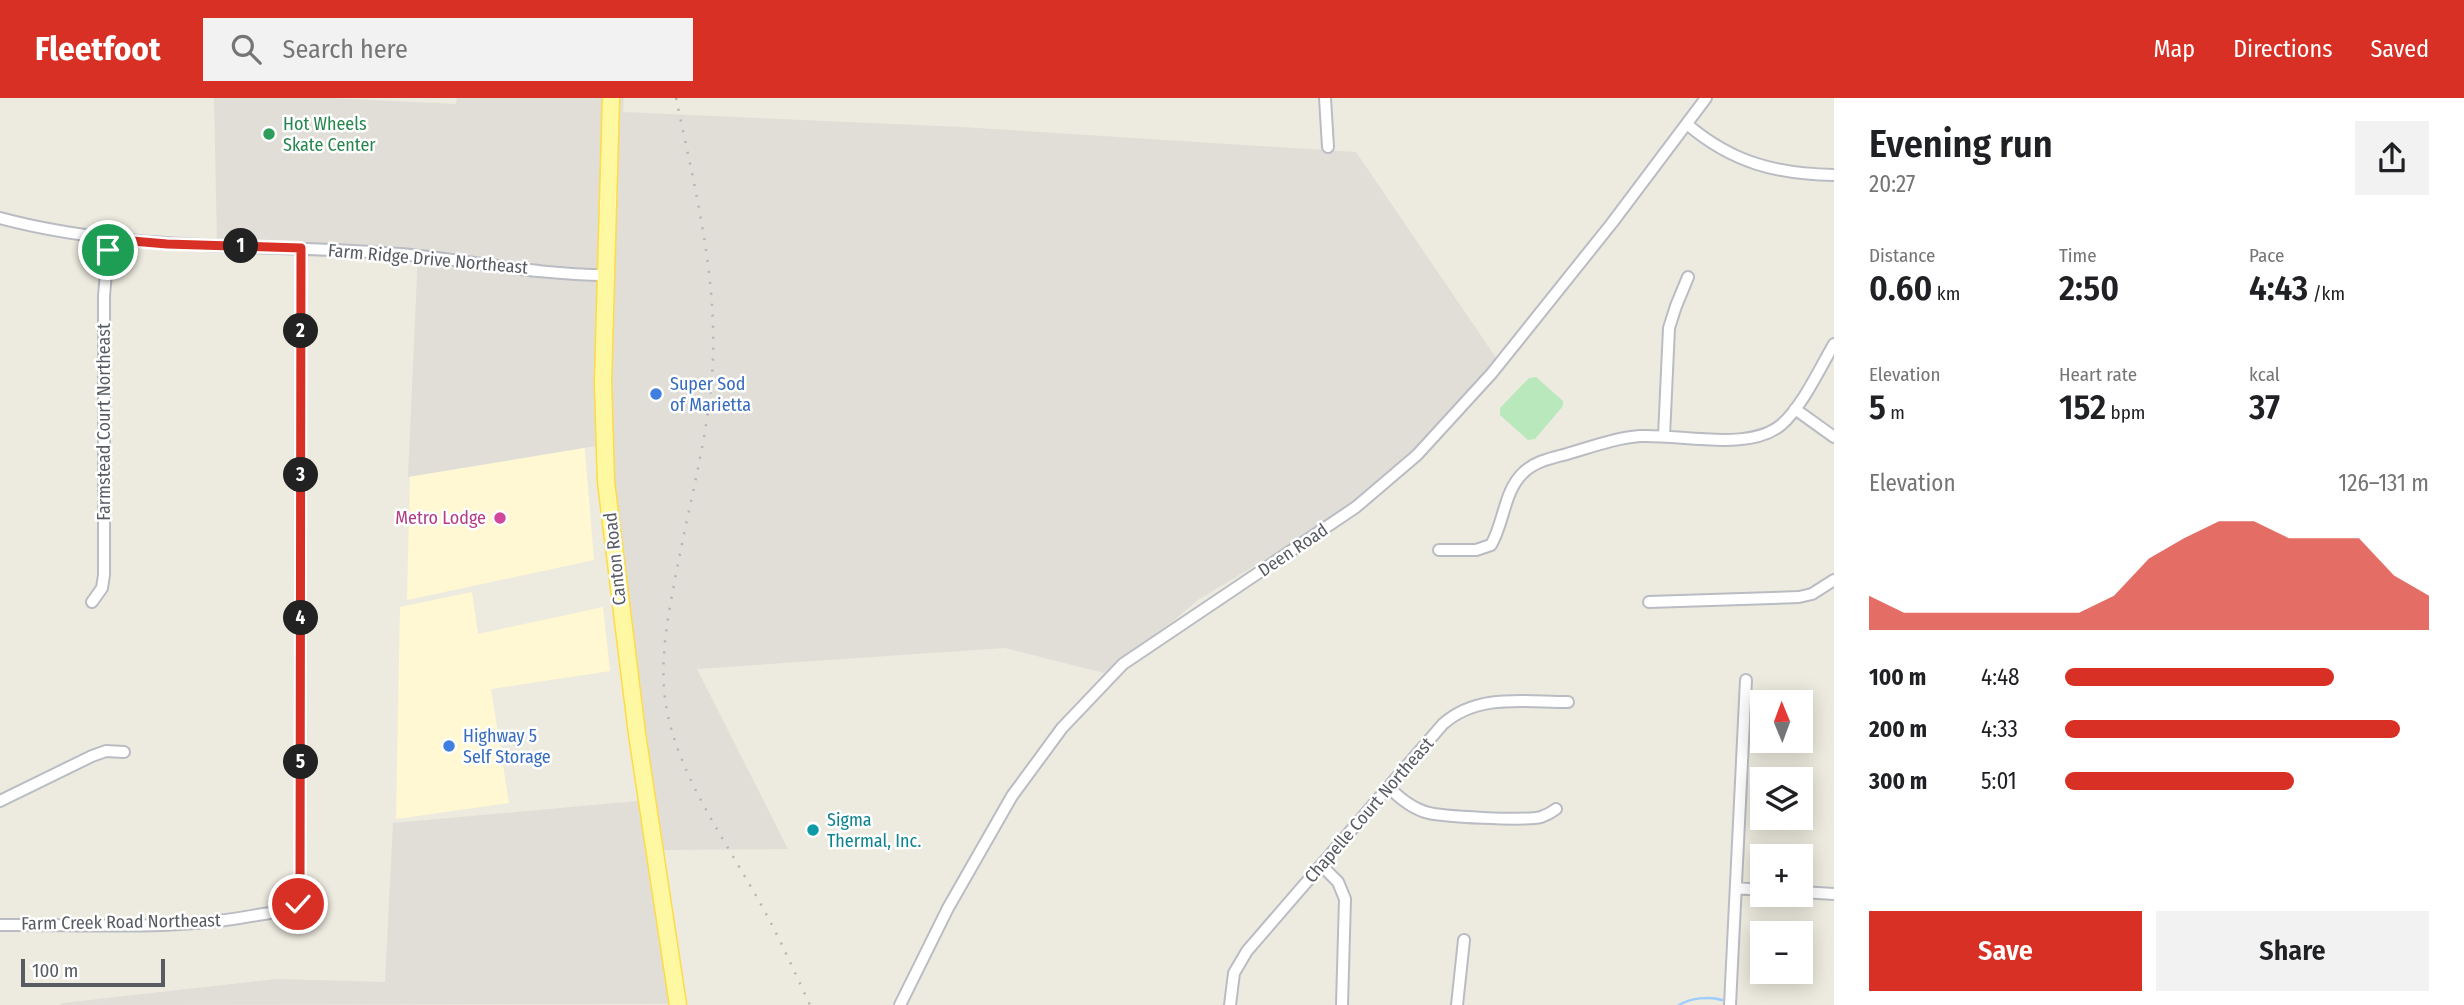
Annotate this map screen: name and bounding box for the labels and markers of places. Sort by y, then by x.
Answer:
place label: Hot Wheels Skate Center [283,113,376,156]
marker: Hot Wheels Skate Center [261,126,277,142]
pin [78,220,138,280]
pin: 1 [224,228,258,264]
pin: 2 [284,314,318,348]
place label: Super Sod of Marietta [670,373,751,416]
marker: Super Sod of Marietta [648,386,664,402]
pin: 3 [284,458,318,492]
place label: Metro Lodge [395,507,486,529]
marker: Metro Lodge [492,510,508,526]
pin: 4 [284,601,318,636]
place label: Highway 5 Self Storage [463,725,551,768]
marker: Highway 5 Self Storage [441,738,457,754]
pin: 5 [284,744,318,780]
place label: Sigma Thermal, Inc. [827,809,921,852]
marker: Sigma Thermal, Inc. [805,822,821,838]
pin [268,874,328,934]

